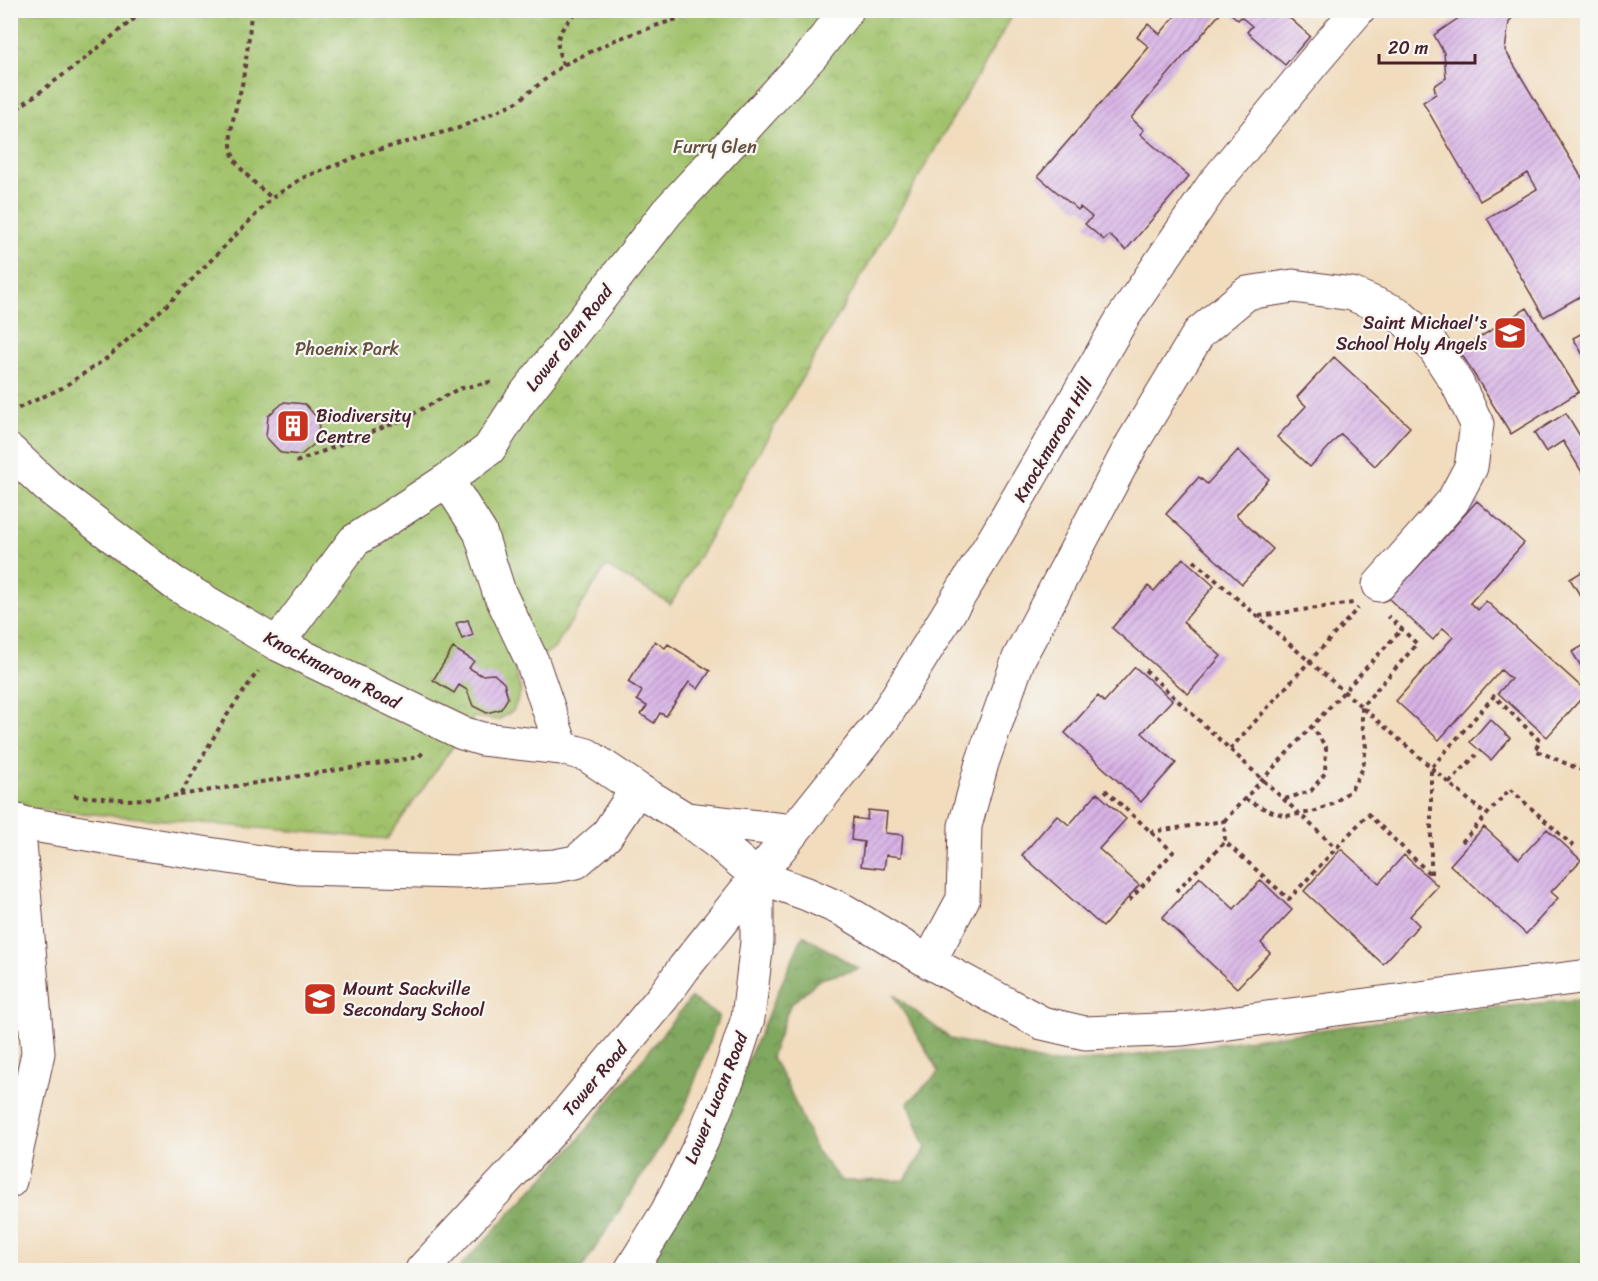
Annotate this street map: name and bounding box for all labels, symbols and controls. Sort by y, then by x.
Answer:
scale bar [1379,27,1475,65]
text: 20 m [1388,32,1428,64]
park label: Furry Glen [673,131,757,163]
street label: Lower Glen Road [517,276,622,399]
place label: Saint Michael's School Holy Angels [1336,307,1488,360]
school or university icon: Saint Michael's School Holy Angels [1492,315,1528,351]
park label: Phoenix Park [295,333,400,365]
street label: Knockmaroon Hill [1004,371,1102,508]
place label: Biodiversity Centre [316,400,412,453]
building icon: Biodiversity Centre [275,408,311,444]
street label: Knockmaroon Road [258,622,407,719]
place label: Mount Sackville Secondary School [343,973,485,1026]
school or university icon: Mount Sackville Secondary School [302,981,338,1017]
street label: Lower Lucan Road [675,1026,758,1169]
street label: Tower Road [554,1033,637,1124]

